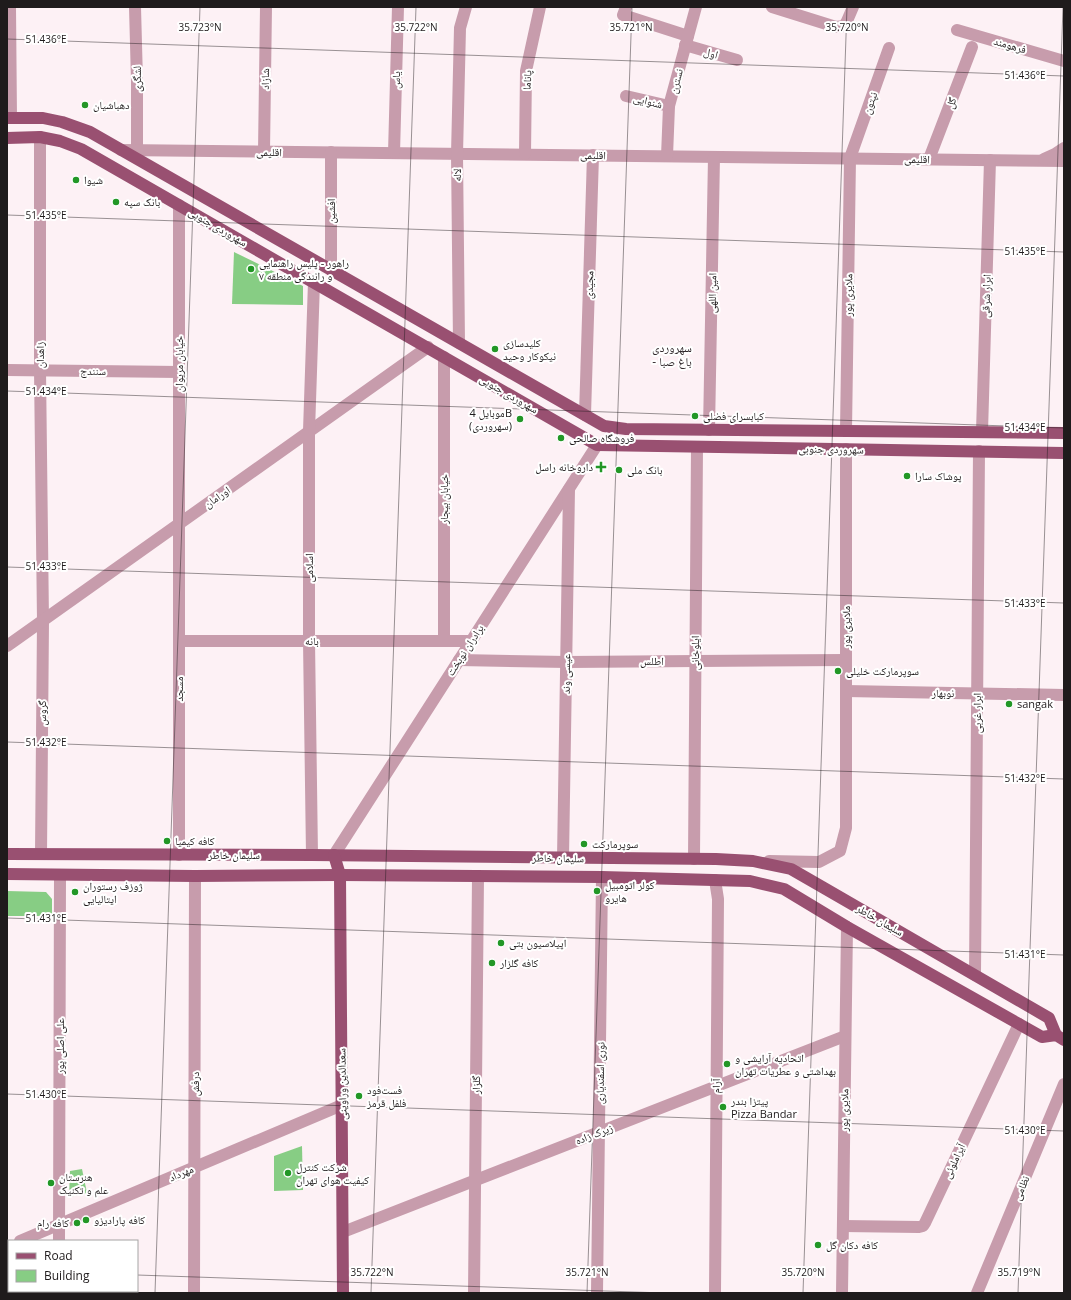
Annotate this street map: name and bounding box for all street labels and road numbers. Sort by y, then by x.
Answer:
street label: فرهومند [992,33,1029,56]
street label: اول [702,43,720,62]
street label: لشگری [129,66,144,92]
street label: نسترن [665,67,686,95]
street label: شازاد [257,68,272,90]
street label: پاناما [518,69,535,90]
street label: یاس [388,70,403,89]
street label: شنوایی [632,90,664,111]
street label: نپتون [859,90,881,116]
street label: گل [942,95,960,111]
street label: اقلیمی [256,144,282,159]
street label: اقلیمی [580,147,606,162]
street label: اقلیمی [904,151,930,166]
street label: لاله [449,168,464,182]
street label: افشین [323,199,338,223]
street label: سهروردی جنوبی [186,204,250,249]
street label: مجیدی [581,271,596,299]
street label: امین اللهی [704,273,719,313]
street label: ملایری پور [840,273,855,318]
street label: ابرار شرقی [977,274,994,318]
street label: خیابان مریوان [171,336,186,392]
street label: زاهدان [32,342,47,368]
street label: سنندج [80,363,106,378]
street label: سهروردی جنوبی [477,371,541,416]
street label: سهروردی جنوبی [798,440,864,457]
street label: خیابان بیجار [436,474,451,525]
street label: اورامان [201,482,233,511]
street label: اسلامی [301,553,316,583]
street label: ملایری پور [838,606,853,649]
street label: برادران نوبخت [442,621,487,678]
street label: بانه [305,633,319,648]
street label: ایلوخانی [687,636,702,670]
street label: عیسی وند [558,653,573,694]
street label: اطلس [640,653,664,668]
street label: مسجد [171,677,186,701]
street label: نوبهار [931,685,954,700]
street label: ابرار غربی [969,693,984,733]
street label: گروس [34,700,49,726]
street label: سلیمان خاطر [207,847,260,862]
street label: سلیمان خاطر [531,850,584,865]
street label: سلیمان خاطر [853,900,907,939]
street label: علی اصلی پور [52,1017,67,1075]
street label: نوری اسفندیاری [591,1042,608,1104]
street label: سعدالدین وراوینی [333,1048,350,1120]
street label: درفش [187,1071,202,1096]
street label: گلزار [468,1075,483,1095]
street label: آرام [708,1078,723,1093]
street label: ملایری پور [836,1088,851,1133]
street label: زیرک زاده [573,1120,615,1148]
street label: آیراملوئی [939,1141,968,1181]
street label: مهرداد [166,1161,195,1184]
street label: نظامی [1009,1173,1032,1202]

